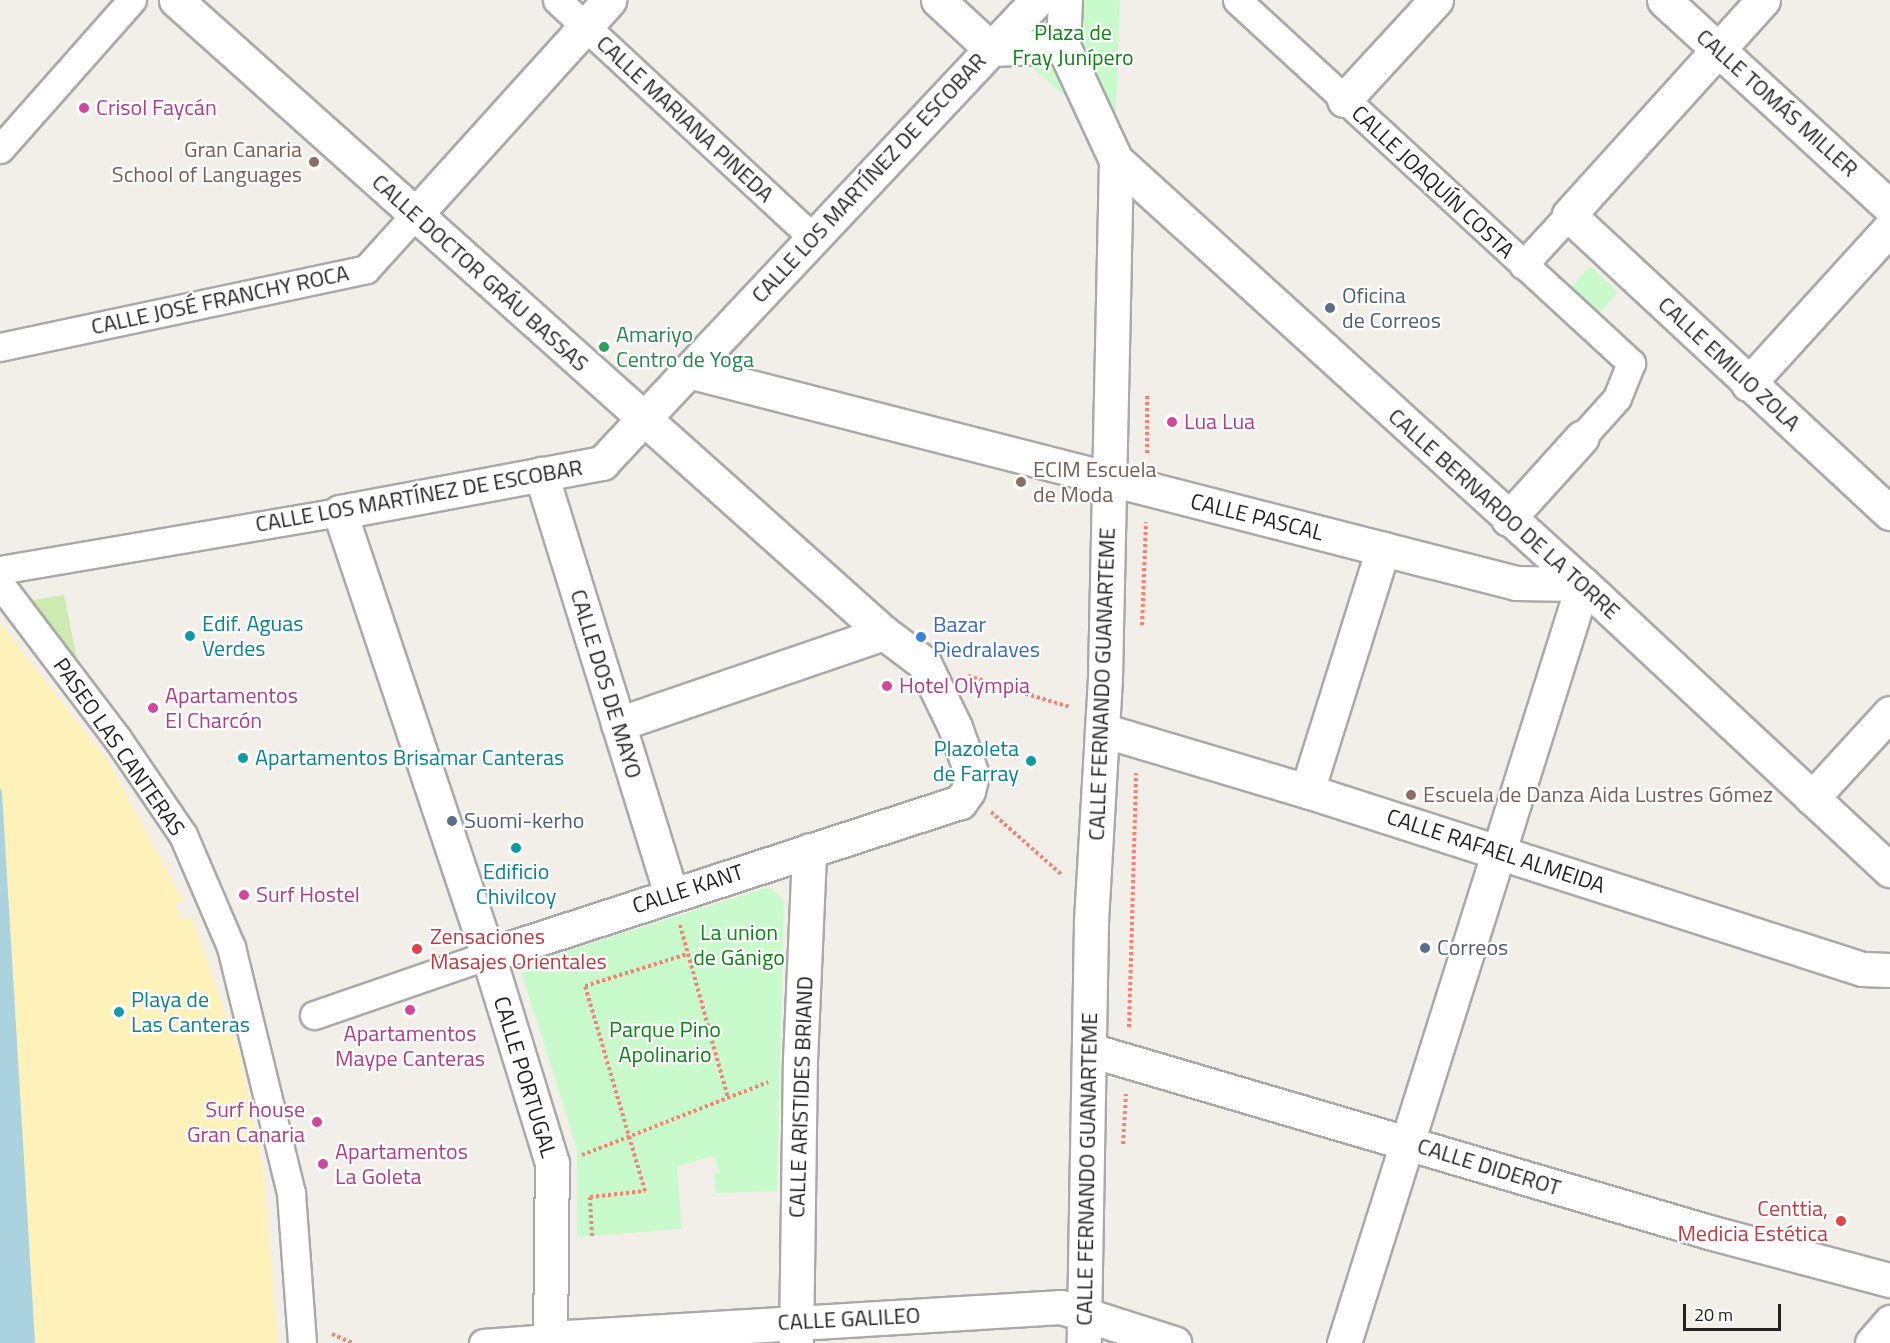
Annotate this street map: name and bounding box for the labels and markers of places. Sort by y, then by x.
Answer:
place label: Crisol Faycán [96,95,217,121]
marker: Crisol Faycán [77,101,91,115]
place label: Gran Canaria School of Languages [112,136,302,188]
marker: Gran Canaria School of Languages [307,155,321,169]
place label: Oficina de Correos [1342,282,1441,334]
marker: Oficina de Correos [1323,301,1337,315]
place label: Amariyo Centro de Yoga [616,321,754,372]
marker: Amariyo Centro de Yoga [597,340,611,354]
place label: Lua Lua [1184,409,1255,435]
marker: Lua Lua [1165,415,1179,429]
place label: ECIM Escuela de Moda [1033,456,1157,508]
marker: ECIM Escuela de Moda [1014,475,1028,489]
place label: Edif. Aguas Verdes [202,610,304,662]
place label: Bazar Piedralaves [933,611,1040,662]
marker: Edif. Aguas Verdes [183,629,197,643]
marker: Bazar Piedralaves [914,630,928,644]
place label: Hotel Olympia [899,673,1030,699]
marker: Hotel Olympia [880,679,894,693]
place label: Apartamentos El Charcón [165,682,298,734]
marker: Apartamentos El Charcón [146,701,160,715]
place label: Plazoleta de Farray [933,735,1019,786]
place label: Apartamentos Brisamar Canteras [255,745,564,771]
marker: Apartamentos Brisamar Canteras [236,751,250,765]
marker: Plazoleta de Farray [1024,754,1038,768]
place label: Escuela de Danza Aida Lustres Gómez [1423,782,1773,808]
marker: Escuela de Danza Aida Lustres Gómez [1404,788,1418,802]
place label: Suomi-kerho [464,808,584,834]
marker: Suomi-kerho [445,814,459,828]
marker: Edificio Chivilcoy [509,841,523,855]
place label: Edificio Chivilcoy [476,858,556,909]
place label: Surf Hostel [256,882,360,908]
marker: Surf Hostel [237,888,251,902]
place label: Zensaciones Masajes Orientales [430,923,607,974]
place label: Correos [1437,935,1508,961]
marker: Zensaciones Masajes Orientales [408,940,426,958]
marker: Correos [1418,941,1432,955]
place label: Playa de Las Canteras [131,986,250,1038]
marker: Apartamentos Maype Canteras [403,1003,417,1017]
marker: Playa de Las Canteras [112,1005,126,1019]
place label: Apartamentos Maype Canteras [335,1020,485,1072]
place label: Surf house Gran Canaria [187,1096,305,1148]
marker: Surf house Gran Canaria [310,1115,324,1129]
place label: Apartamentos La Goleta [335,1138,468,1190]
marker: Apartamentos La Goleta [316,1157,330,1171]
place label: Centtia, Medicia Estética [1677,1195,1828,1246]
marker: Centtia, Medicia Estética [1832,1212,1850,1230]

